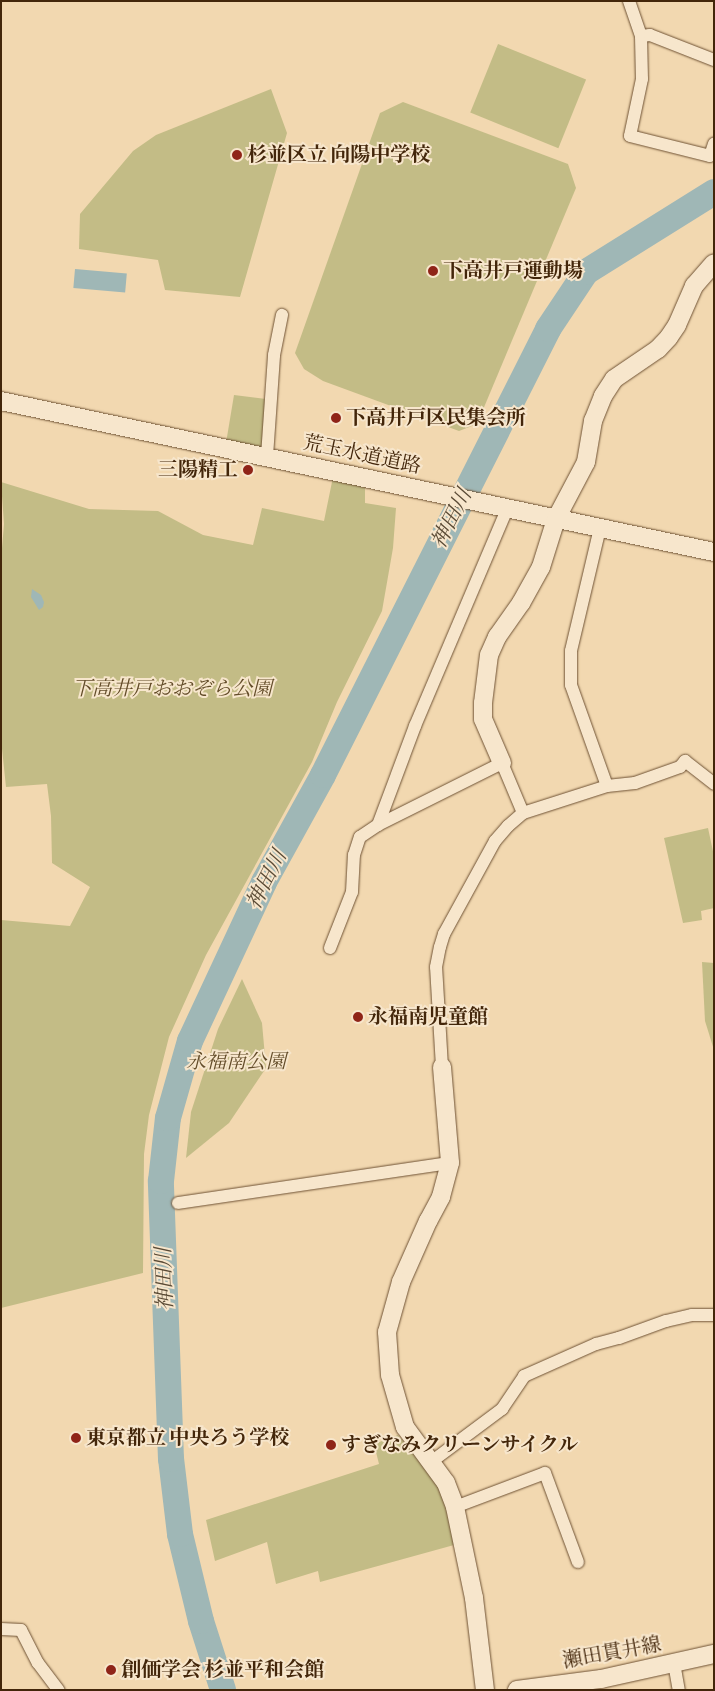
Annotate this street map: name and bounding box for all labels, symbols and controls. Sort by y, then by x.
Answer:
place label: 杉並区立 向陽中学校 [247,143,430,167]
marker: 杉並区立 向陽中学校 [231,149,243,161]
place label: 下高井戸運動場 [443,259,583,283]
marker: 下高井戸運動場 [427,265,439,277]
place label: 下高井戸区民集会所 [346,406,526,430]
marker: 下高井戸区民集会所 [330,412,342,424]
street label: 荒玉水道道路 [301,431,423,479]
place label: 三陽精工 [158,458,238,482]
marker: 三陽精工 [242,464,254,476]
water label: 神田川 [426,485,478,553]
park label: 下高井戸おおぞら公園 [72,677,272,701]
water label: 神田川 [241,846,293,914]
place label: 永福南児童館 [368,1005,488,1029]
marker: 永福南児童館 [352,1011,364,1023]
park label: 永福南公園 [186,1050,286,1074]
water label: 神田川 [151,1247,179,1311]
place label: 東京都立 中央ろう学校 [86,1426,289,1450]
marker: 東京都立 中央ろう学校 [70,1432,82,1444]
place label: すぎなみクリーンサイクル [341,1433,581,1457]
marker: すぎなみクリーンサイクル [325,1439,337,1451]
street label: 瀬田貫井線 [561,1632,663,1674]
place label: 創価学会 杉並平和会館 [121,1658,324,1682]
marker: 創価学会 杉並平和会館 [105,1664,117,1676]

